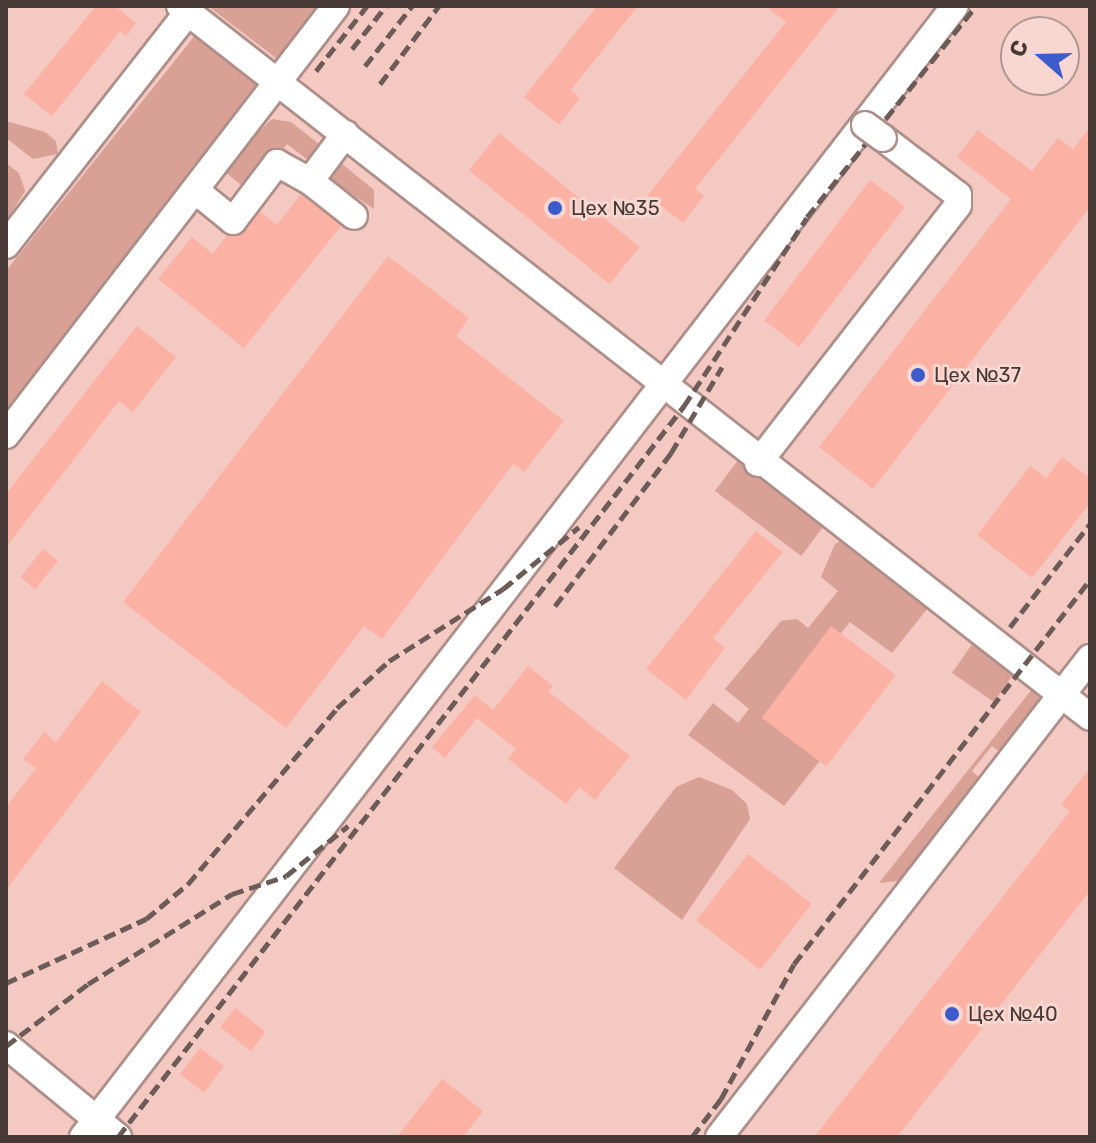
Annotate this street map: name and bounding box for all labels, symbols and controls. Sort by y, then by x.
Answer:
north arrow [1000,16,1080,96]
text: С [1004,36,1034,60]
place label: Цех №35 [571,196,660,220]
marker: Цех №35 [546,199,564,217]
place label: Цех №37 [934,363,1021,387]
marker: Цех №37 [909,366,927,384]
place label: Цех №40 [968,1002,1058,1026]
marker: Цех №40 [943,1005,961,1023]

